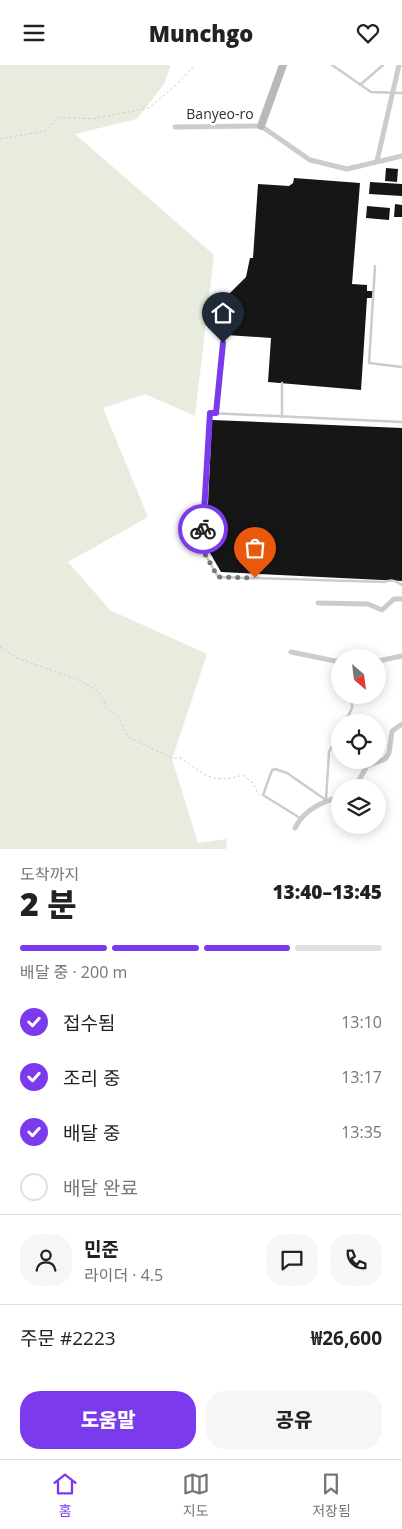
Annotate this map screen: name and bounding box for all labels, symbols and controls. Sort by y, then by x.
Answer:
text: Munchgo [149,18,253,48]
icon: menu [20,19,48,47]
icon: heart [354,19,382,47]
street label: Banyeo-ro [186,104,254,123]
pin [202,292,244,343]
icon: home [209,299,237,327]
courier [178,504,228,554]
icon: bike [189,515,217,543]
pin [234,527,276,578]
icon: bag [241,534,269,562]
north arrow [331,649,386,704]
map controls [331,649,386,834]
button: locate [331,714,386,769]
button: layers [331,779,386,834]
text: 도착까지 [20,863,79,885]
text: 13:40–13:45 [272,879,382,905]
text: 2 분 [20,882,77,925]
text: 배달 중 · 200 m [20,961,127,983]
icon: check [20,1008,48,1036]
text: 접수됨 [63,1010,115,1036]
text: 13:10 [341,1011,382,1033]
icon: check [20,1063,48,1091]
text: 조리 중 [63,1065,120,1091]
text: 13:17 [341,1066,382,1088]
icon: check [20,1118,48,1146]
text: 배달 중 [63,1120,120,1146]
text: 13:35 [341,1121,382,1143]
text: 배달 완료 [63,1175,138,1201]
button: person [20,1234,72,1286]
button: chat [266,1234,318,1286]
button: phone [330,1234,382,1286]
text: 민준 [84,1236,119,1262]
text: 라이더 · 4.5 [84,1264,163,1286]
text: 주문 #2223 [20,1325,116,1351]
text: ₩26,600 [311,1325,382,1351]
button: 도움말 [20,1391,196,1449]
button: 공유 [206,1391,382,1449]
tab: 홈 [51,1470,79,1520]
tab: 지도 [182,1470,210,1520]
tab: 저장됨 [312,1470,351,1520]

